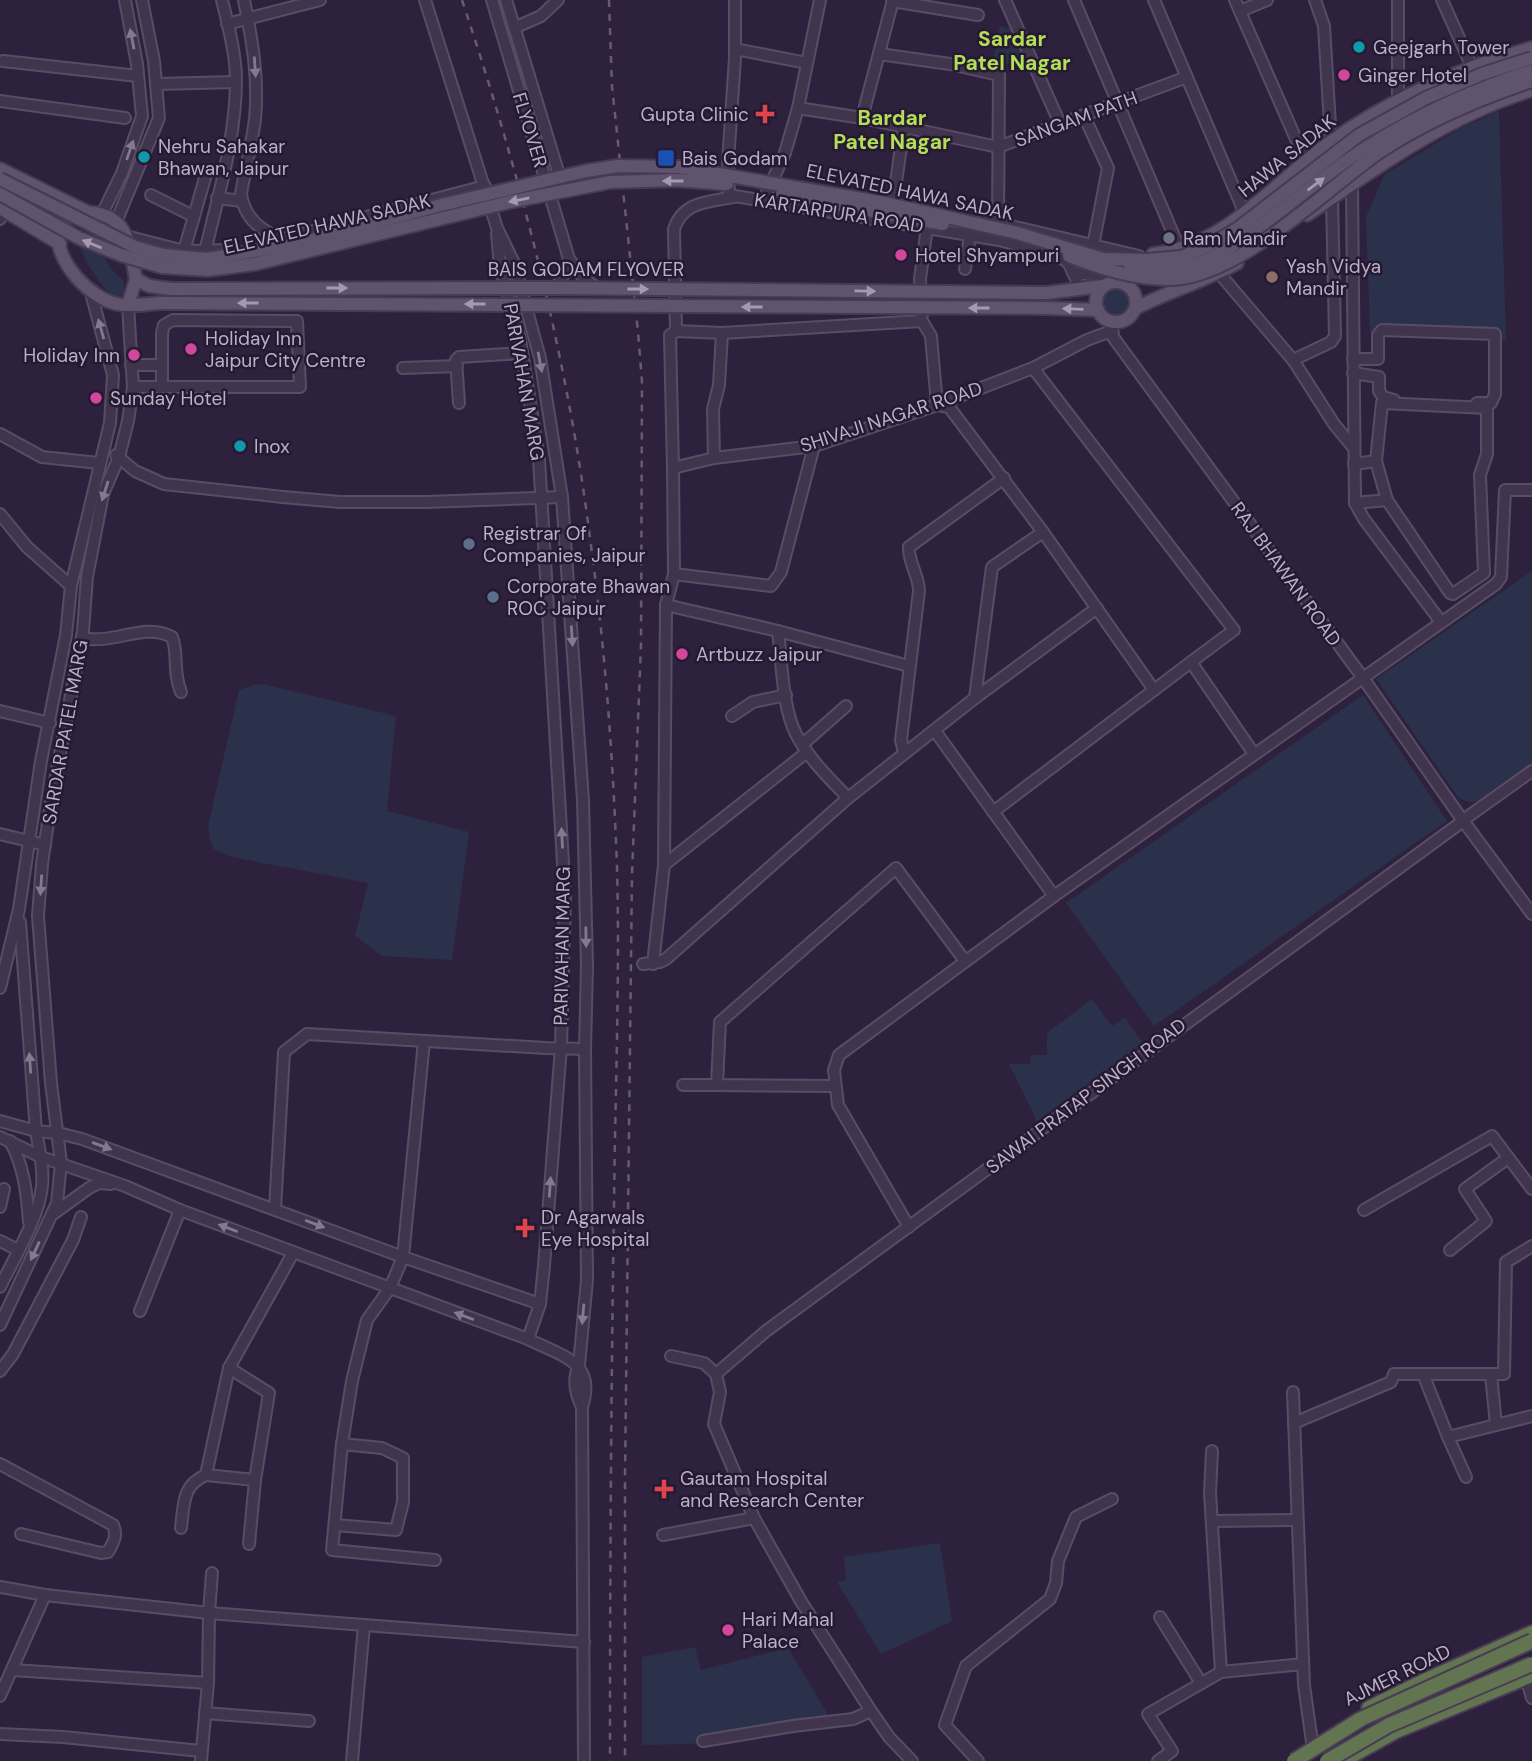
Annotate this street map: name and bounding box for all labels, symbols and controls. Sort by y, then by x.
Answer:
district label: Sardar Patel Nagar [953,25,1071,77]
one-way arrow [127,28,138,50]
place label: Geejgarh Tower [1373,35,1509,60]
marker: Geejgarh Tower [1351,39,1367,55]
one-way arrow [250,57,261,79]
place label: Ginger Hotel [1358,63,1467,88]
marker: Ginger Hotel [1336,67,1352,83]
street label: SANGAM PATH [1011,85,1141,153]
street label: FLYOVER [507,89,553,171]
place label: Gupta Clinic [641,102,749,127]
marker: Gupta Clinic [755,104,775,124]
district label: Bardar Patel Nagar [833,104,951,156]
street label: HAWA SADAK [1233,109,1341,203]
place label: Nehru Sahakar Bhawan, Jaipur [158,134,289,181]
one-way arrow [125,140,136,161]
place label: Bais Godam [682,146,788,171]
marker: Bais Godam [656,148,676,168]
marker: Nehru Sahakar Bhawan, Jaipur [136,149,152,165]
street label: ELEVATED HAWA SADAK [804,158,1016,226]
one-way arrow [662,175,684,187]
one-way arrow [1307,177,1325,192]
street label: KARTARPURA ROAD [752,187,926,239]
street label: ELEVATED HAWA SADAK [221,188,433,260]
one-way arrow [508,194,530,205]
place label: Ram Mandir [1183,226,1287,251]
marker: Ram Mandir [1161,230,1177,246]
one-way arrow [82,238,103,249]
place label: Hotel Shyampuri [915,243,1059,268]
marker: Hotel Shyampuri [893,247,909,263]
place label: Yash Vidya Mandir [1286,254,1381,301]
street label: BAIS GODAM FLYOVER [488,257,684,282]
marker: Yash Vidya Mandir [1264,269,1280,285]
one-way arrow [326,282,348,294]
one-way arrow [627,283,649,295]
one-way arrow [855,285,877,297]
one-way arrow [237,297,259,309]
one-way arrow [464,298,486,310]
street label: PARIVAHAN MARG [498,301,550,463]
one-way arrow [740,301,762,313]
one-way arrow [968,302,990,314]
one-way arrow [1061,304,1083,315]
one-way arrow [95,317,106,339]
place label: Holiday Inn Jaipur City Centre [205,326,366,373]
marker: Holiday Inn Jaipur City Centre [183,341,199,357]
place label: Holiday Inn [23,343,120,368]
marker: Holiday Inn [126,347,142,363]
one-way arrow [535,351,546,373]
street label: SHIVAJI NAGAR ROAD [797,376,985,458]
place label: Sunday Hotel [110,386,226,411]
marker: Sunday Hotel [88,390,104,406]
place label: Inox [254,434,290,459]
marker: Inox [232,438,248,454]
one-way arrow [99,481,110,502]
street label: RAJ BHAWAN ROAD [1225,497,1347,651]
place label: Registrar Of Companies, Jaipur [483,521,646,568]
marker: Registrar Of Companies, Jaipur [461,536,477,552]
place label: Corporate Bhawan ROC Jaipur [507,574,670,621]
marker: Corporate Bhawan ROC Jaipur [485,589,501,605]
one-way arrow [566,625,577,647]
street label: SARDAR PATEL MARG [36,638,94,826]
place label: Artbuzz Jaipur [696,642,823,667]
marker: Artbuzz Jaipur [674,646,690,662]
one-way arrow [556,827,567,849]
street label: PARIVAHAN MARG [548,866,576,1026]
one-way arrow [35,874,46,896]
one-way arrow [580,926,592,948]
street label: SAWAI PRATAP SINGH ROAD [981,1012,1191,1180]
one-way arrow [24,1052,35,1074]
one-way arrow [91,1141,112,1152]
one-way arrow [545,1176,556,1198]
place label: Dr Agarwals Eye Hospital [541,1205,649,1252]
marker: Dr Agarwals Eye Hospital [515,1218,535,1238]
one-way arrow [305,1219,326,1230]
one-way arrow [217,1223,238,1234]
one-way arrow [29,1241,41,1261]
one-way arrow [578,1304,589,1326]
one-way arrow [453,1310,474,1321]
place label: Gautam Hospital and Research Center [680,1466,864,1513]
marker: Gautam Hospital and Research Center [654,1479,674,1499]
place label: Hari Mahal Palace [742,1607,834,1654]
marker: Hari Mahal Palace [720,1622,736,1638]
street label: AJMER ROAD [1339,1638,1455,1712]

